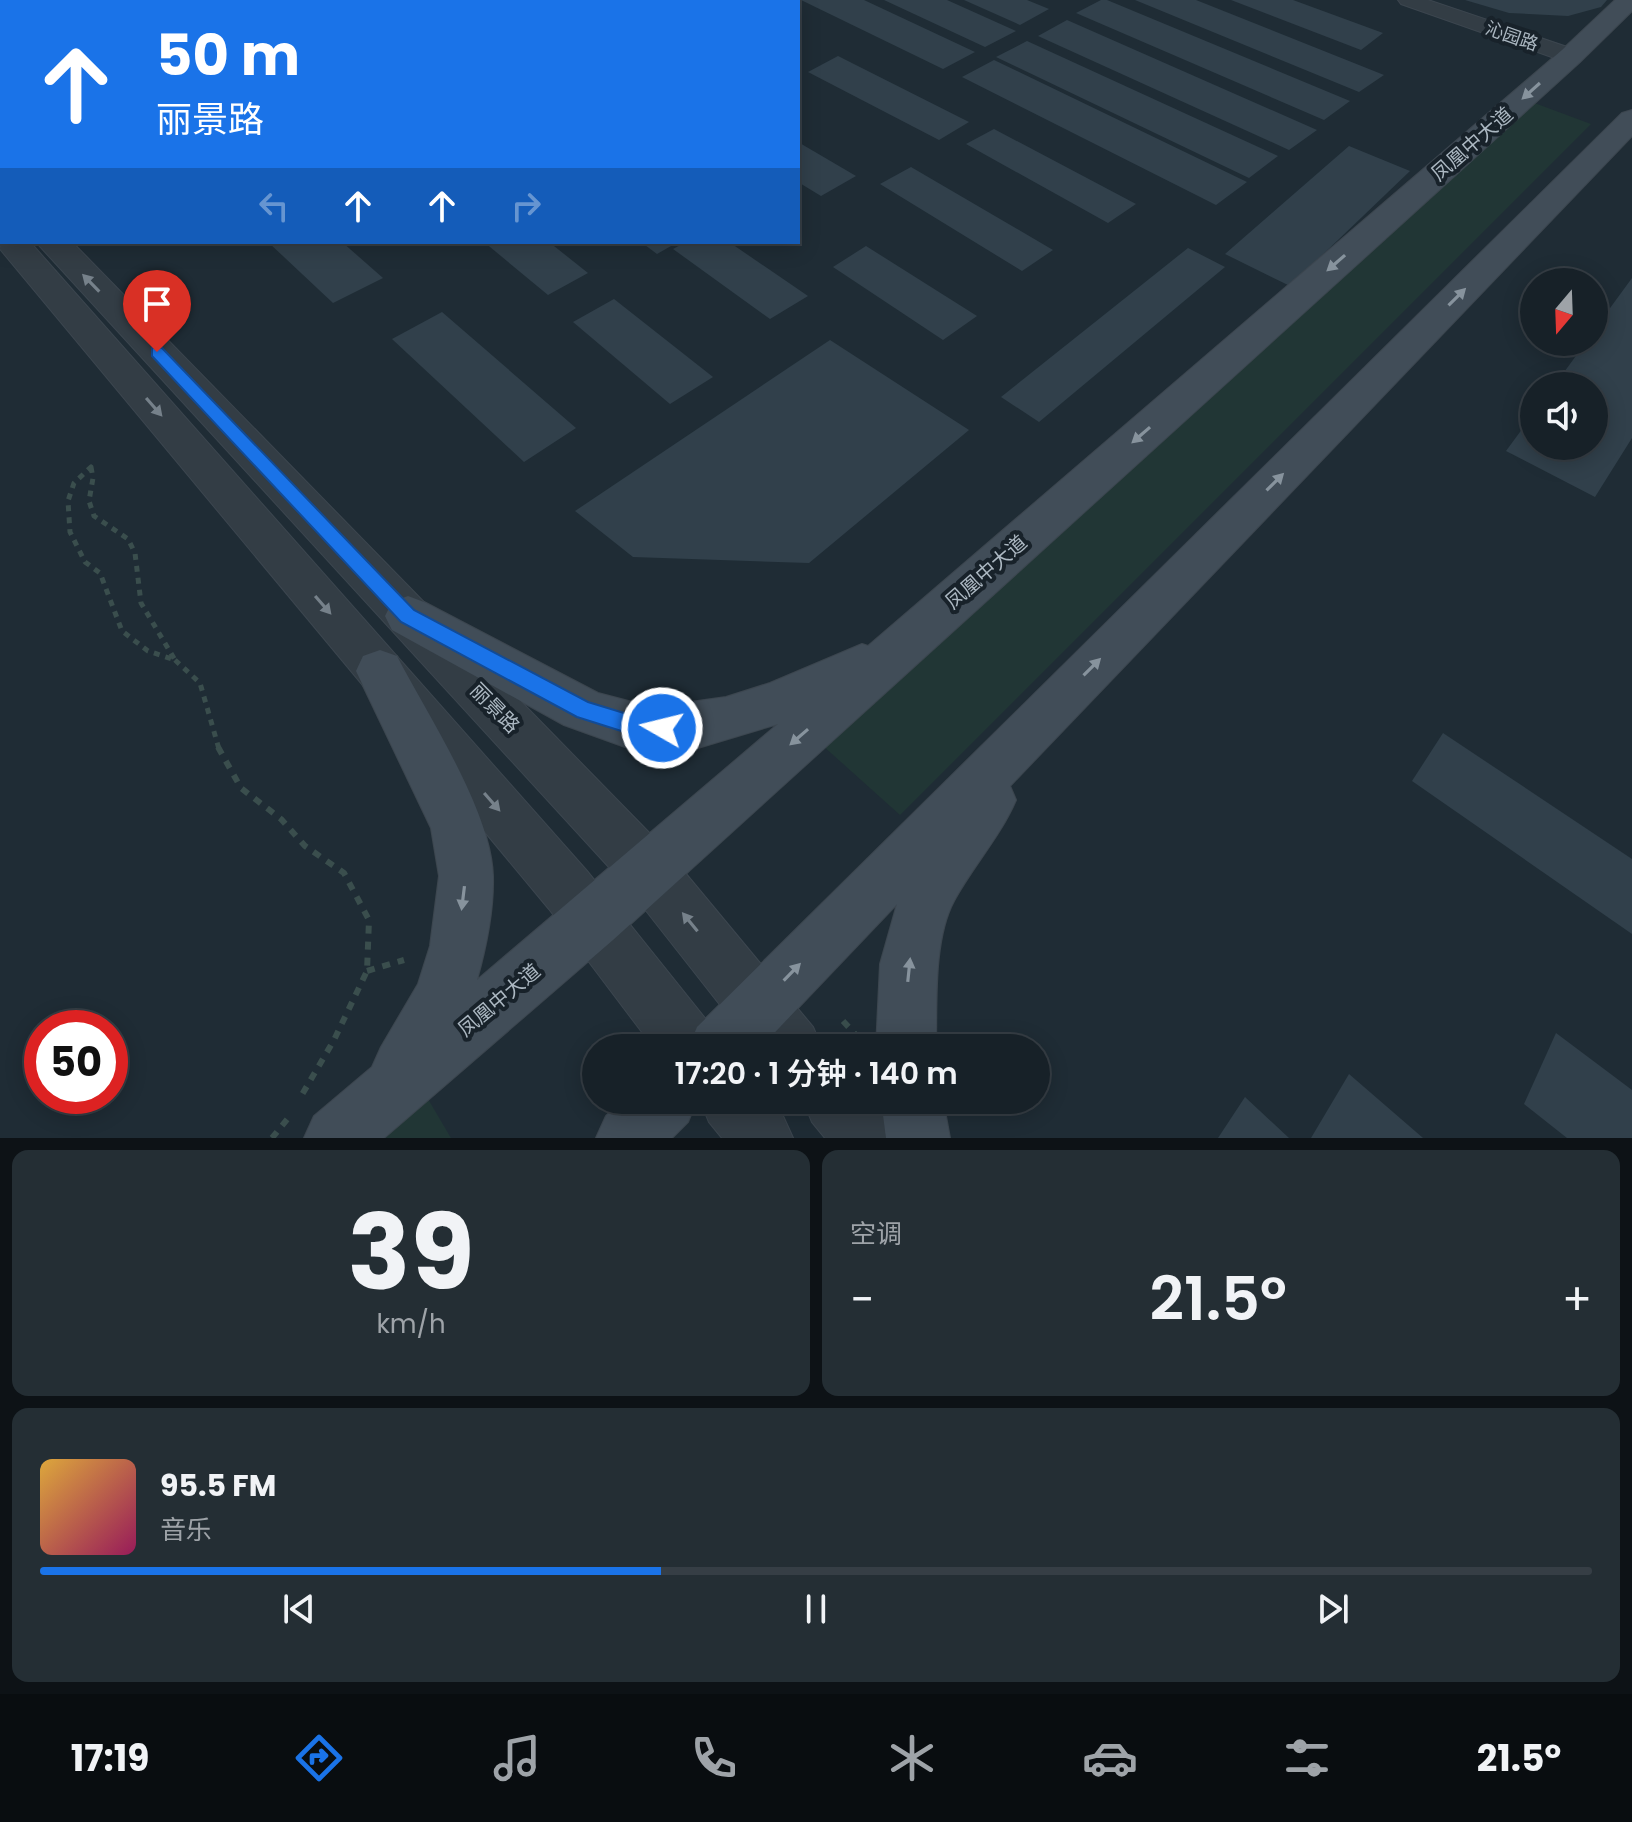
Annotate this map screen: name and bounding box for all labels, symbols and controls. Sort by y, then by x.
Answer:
street label: 沁园路 [1482,15,1542,57]
text: 50 m [156,16,300,95]
icon: ahead [24,32,128,136]
one-way arrow [1522,82,1541,100]
text: 丽景路 [156,94,264,145]
street label: 凤凰中大道 [1425,101,1519,187]
icon: left [252,184,296,228]
icon: ahead [336,184,380,228]
icon: ahead [420,184,464,228]
icon: right [504,184,548,228]
one-way arrow [1327,254,1346,272]
north arrow [1520,268,1608,356]
map controls [1520,268,1608,460]
pin [123,270,191,352]
one-way arrow [83,274,101,293]
icon: arrive [135,282,179,326]
one-way arrow [1447,288,1466,307]
button: sound [1520,372,1608,460]
one-way arrow [145,397,162,417]
one-way arrow [1132,426,1151,444]
one-way arrow [1265,473,1283,492]
street label: 凤凰中大道 [939,529,1033,615]
one-way arrow [314,594,331,614]
one-way arrow [1083,658,1101,677]
street label: 丽景路 [464,677,526,739]
position arrow [620,686,704,770]
one-way arrow [790,728,810,745]
one-way arrow [483,792,501,811]
one-way arrow [457,886,470,911]
one-way arrow [682,912,699,932]
street label: 凤凰中大道 [452,957,546,1043]
one-way arrow [903,957,916,982]
one-way arrow [782,963,801,982]
speed limit sign: 50 [24,1010,128,1114]
text: 17:20 · 1 分钟 · 140 m [674,1052,958,1095]
text: 39 [348,1180,474,1325]
text: 空调 [850,1216,902,1252]
text: 21.5° [1150,1257,1287,1341]
text: − [850,1269,874,1330]
text: + [1562,1269,1592,1330]
text: km/h [376,1306,446,1342]
text: 95.5 FM [160,1464,276,1507]
text: 音乐 [160,1512,212,1548]
icon: previous [277,1587,321,1631]
icon: pause [794,1587,838,1631]
icon: next [1311,1587,1355,1631]
icon: directions [291,1730,347,1786]
icon: music [489,1730,545,1786]
icon: phone [686,1730,742,1786]
icon: climate [884,1730,940,1786]
icon: car [1082,1730,1138,1786]
icon: filters [1279,1730,1335,1786]
text: 17:19 [71,1733,150,1784]
text: 21.5° [1477,1733,1561,1784]

